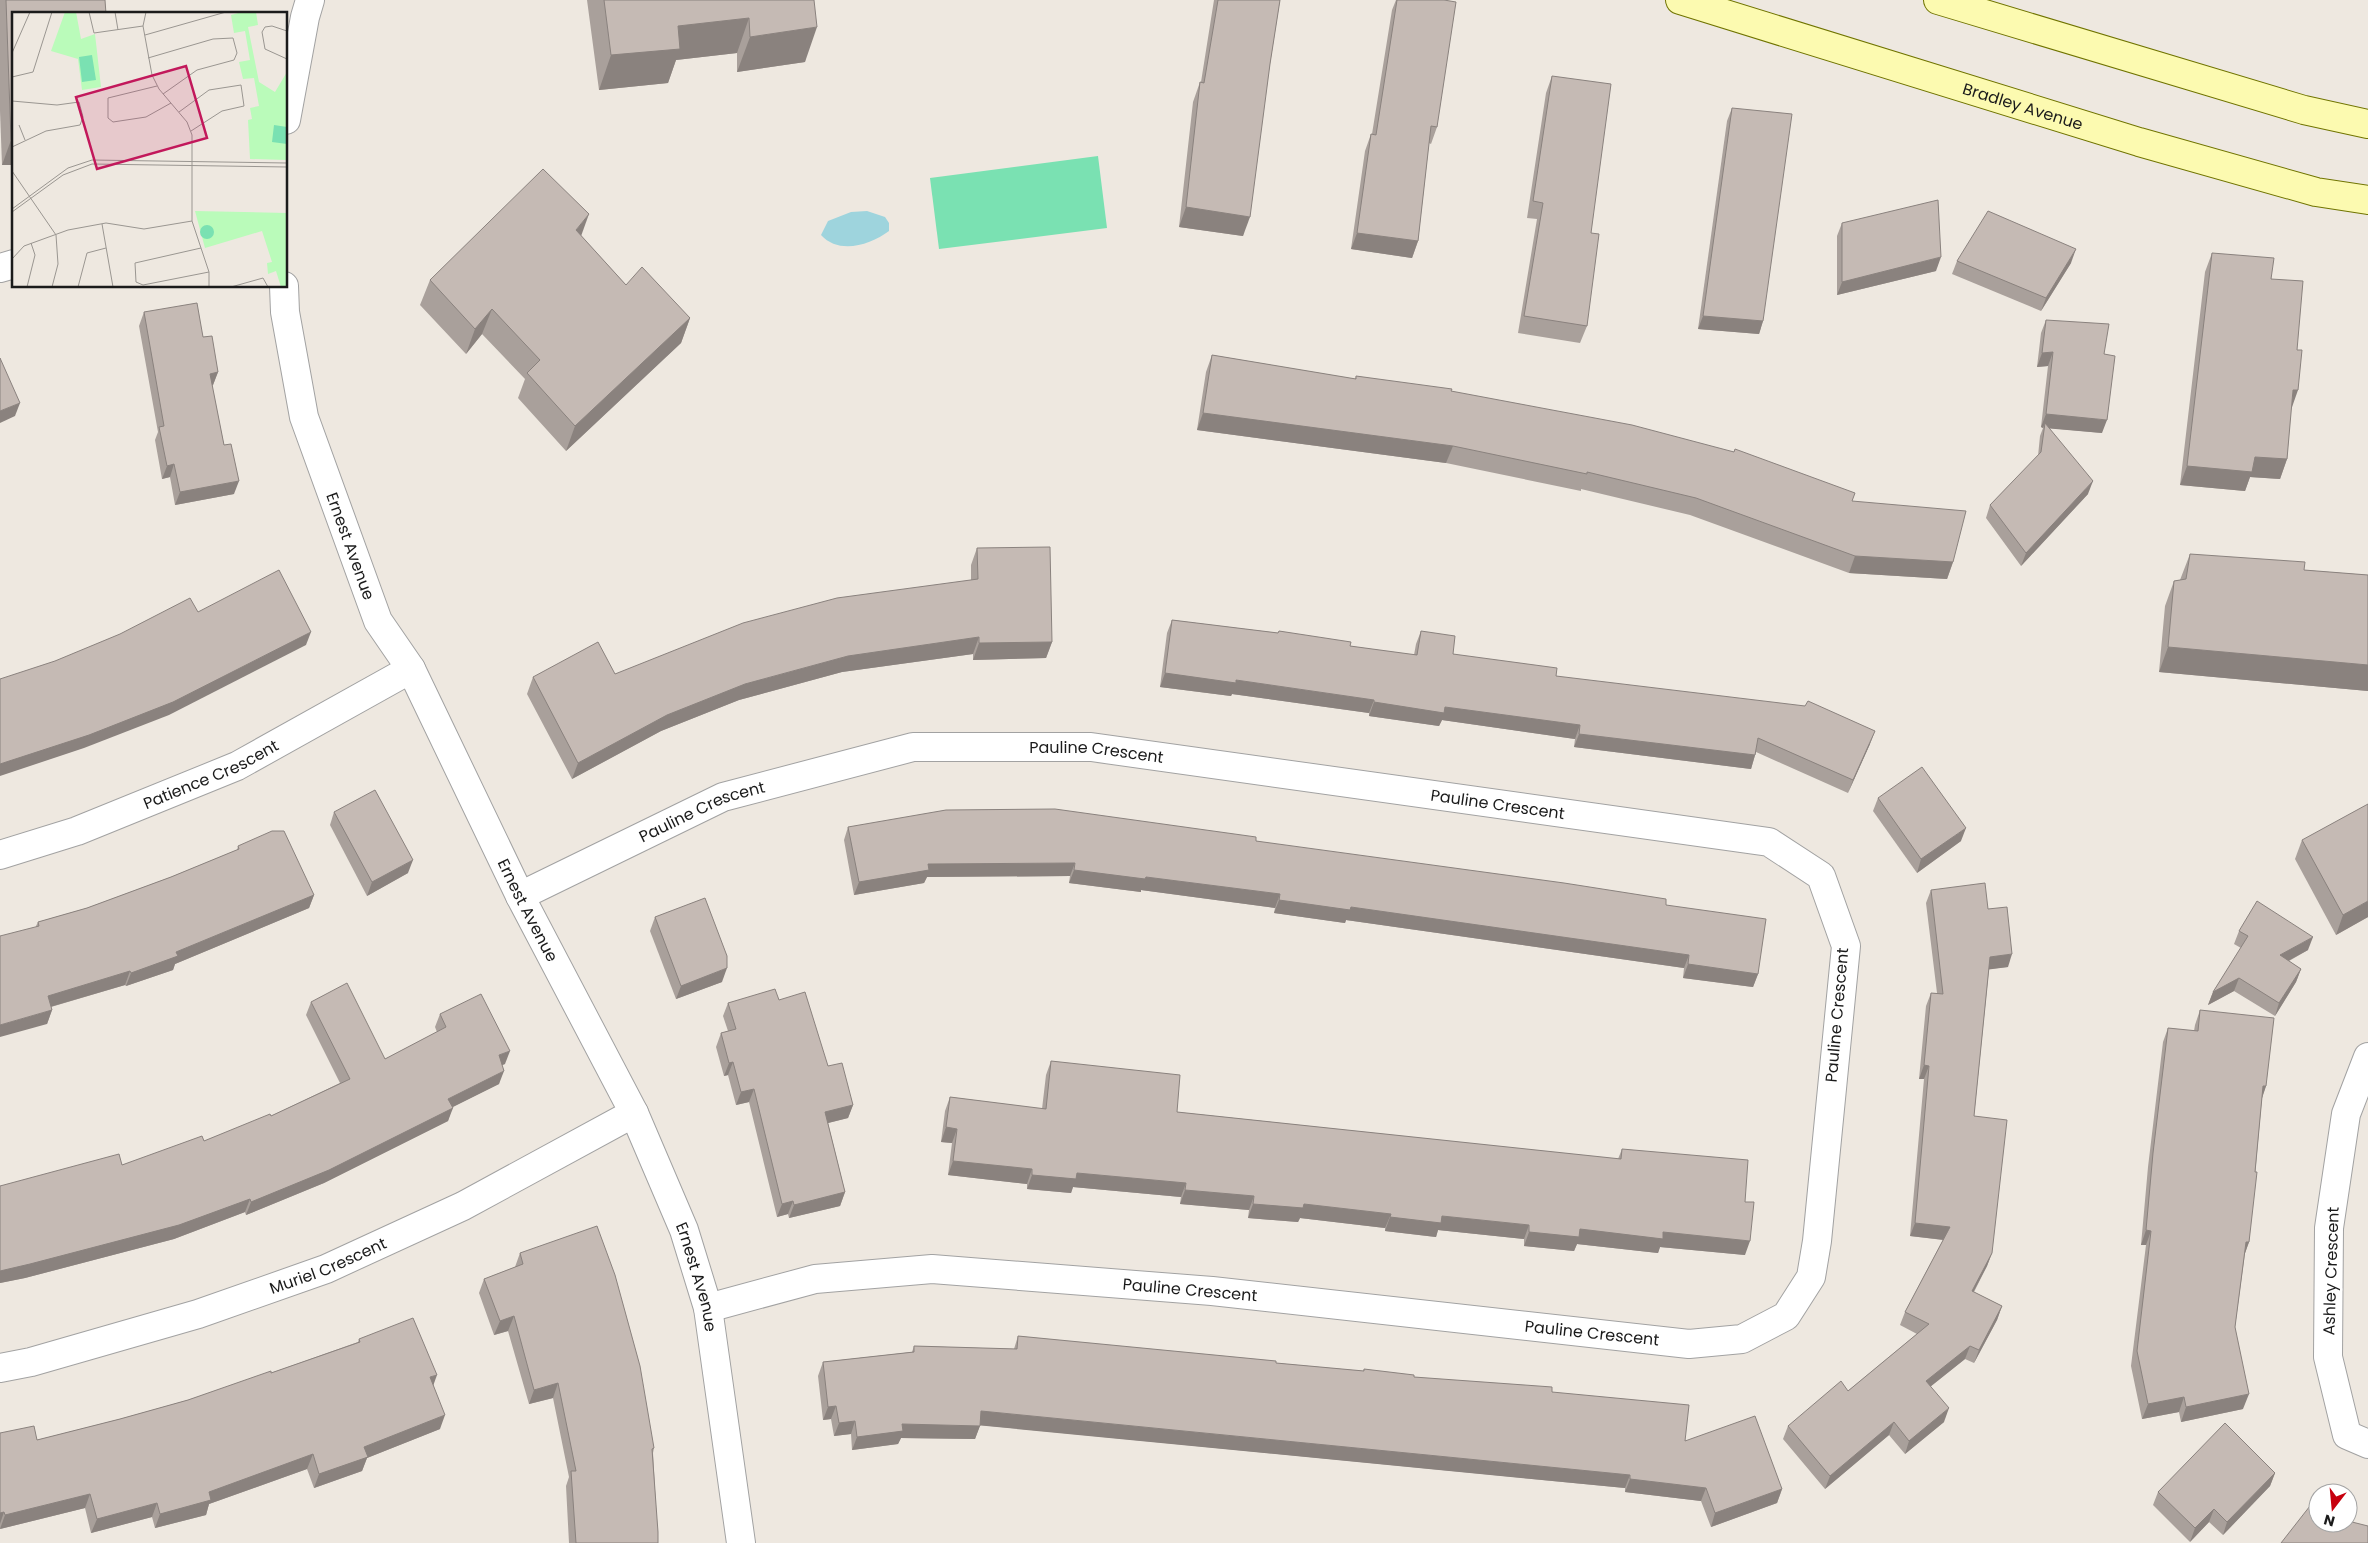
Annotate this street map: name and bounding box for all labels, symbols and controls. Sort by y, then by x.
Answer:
inset map [12,12,288,288]
street label: Bradley Avenue [1960,77,2086,136]
street label: Ernest Avenue [321,489,381,603]
street label: Patience Crescent [140,734,283,814]
street label: Pauline Crescent [1029,736,1165,769]
street label: Pauline Crescent [635,775,767,848]
street label: Pauline Crescent [1429,783,1566,825]
street label: Ernest Avenue [492,855,564,966]
street label: Pauline Crescent [1820,947,1854,1083]
street label: Ashley Crescent [2317,1206,2345,1336]
street label: Ernest Avenue [670,1218,723,1333]
street label: Muriel Crescent [266,1231,390,1299]
street label: Pauline Crescent [1122,1273,1258,1307]
street label: Pauline Crescent [1524,1315,1660,1352]
north arrow [2308,1483,2358,1533]
text: N [2322,1509,2337,1532]

